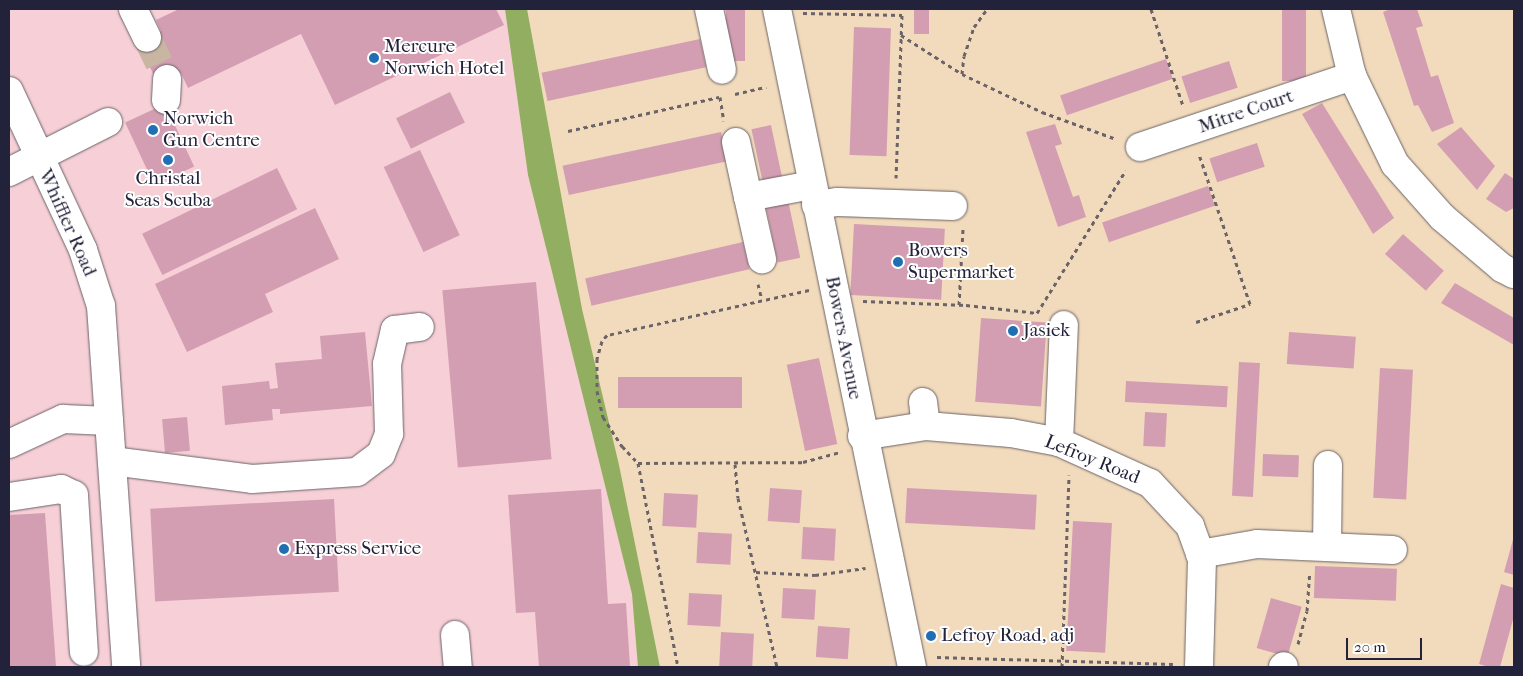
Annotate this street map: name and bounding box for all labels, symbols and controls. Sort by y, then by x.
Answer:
place label: Mercure Norwich Hotel [384,36,504,80]
marker: Mercure Norwich Hotel [368,52,380,64]
street label: Mitre Court [1195,85,1297,139]
place label: Norwich Gun Centre [163,108,260,152]
marker: Norwich Gun Centre [147,124,159,136]
marker: Christal Seas Scuba [162,154,174,166]
street label: Whiffler Road [33,166,101,280]
place label: Christal Seas Scuba [125,168,211,212]
place label: Bowers Supermarket [908,240,1014,284]
marker: Bowers Supermarket [892,256,904,268]
street label: Bowers Avenue [820,274,866,402]
place label: Jasiek [1023,320,1070,342]
marker: Jasiek [1007,325,1019,337]
street label: Lefroy Road [1041,431,1143,489]
place label: Express Service [294,538,421,560]
marker: Express Service [278,543,290,555]
place label: Lefroy Road, adj [941,625,1074,647]
scale bar [1348,628,1424,660]
marker: Lefroy Road, adj [925,630,937,642]
text: 20 m [1354,638,1386,656]

